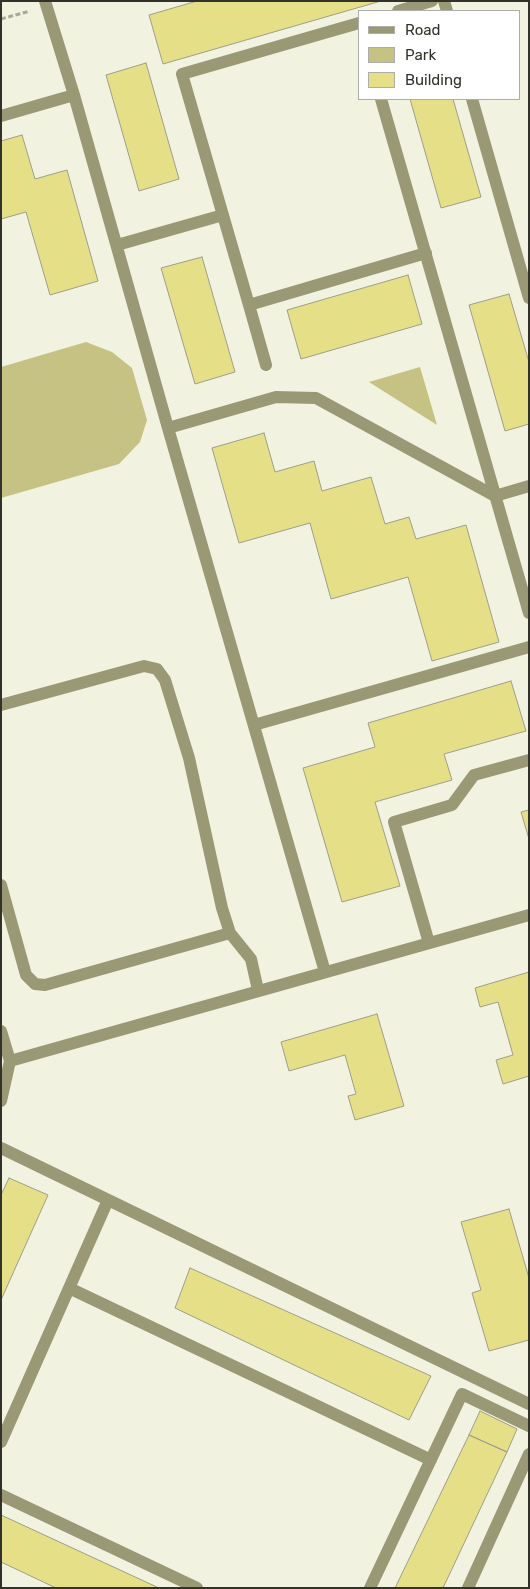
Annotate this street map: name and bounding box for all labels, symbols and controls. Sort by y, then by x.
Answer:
legend [358,10,520,100]
text: Road [405,21,441,39]
text: Park [405,46,436,64]
text: Building [405,71,462,89]

